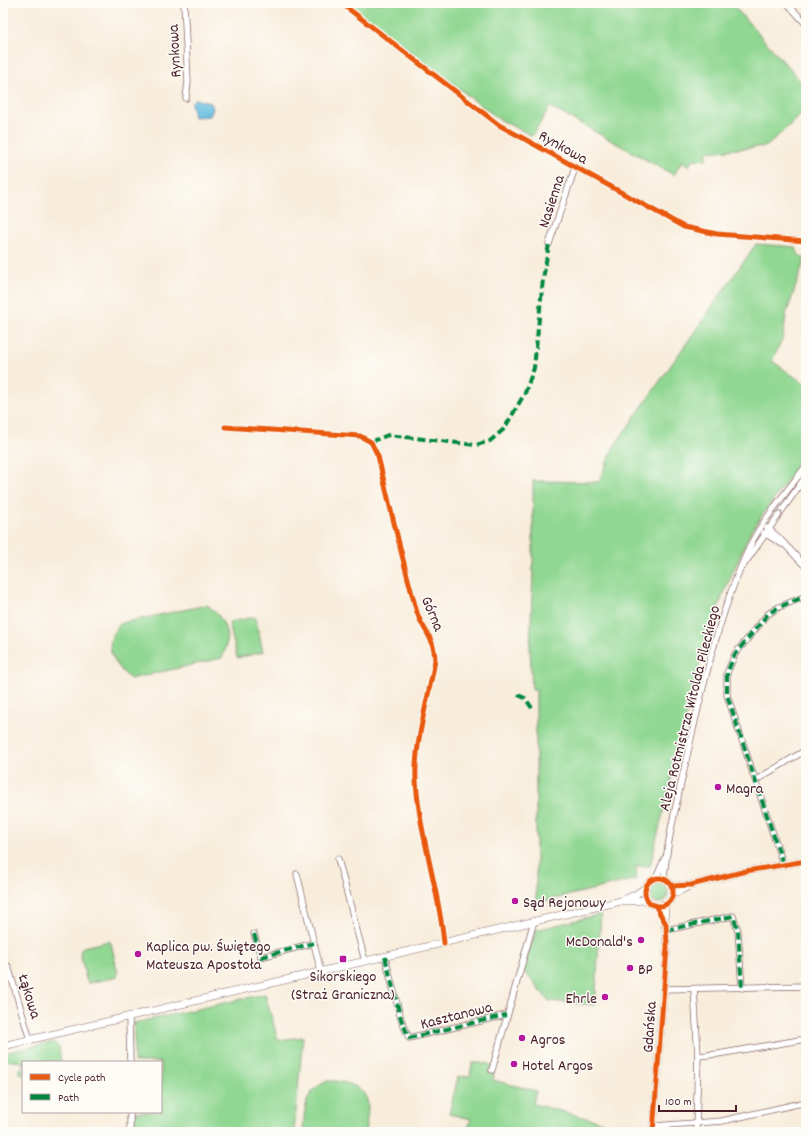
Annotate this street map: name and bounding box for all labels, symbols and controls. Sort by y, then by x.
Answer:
street label: Rynkowa [163,23,188,78]
street label: Rynkowa [534,125,592,171]
street label: Nasienna [533,172,572,231]
one-way arrow [775,510,783,517]
street label: Górna [414,593,450,636]
street label: Aleja Rotmistrza Witolda Pileckiego [654,603,727,814]
place label: Magra [726,778,764,801]
marker: Magra [713,782,723,792]
place label: Sąd Rejonowy [523,892,606,915]
marker: Sąd Rejonowy [510,896,520,906]
place label: McDonald's [566,931,633,954]
marker: McDonald's [636,935,646,945]
place label: Kaplica pw. Świętego Mateusza Apostoła [146,936,271,977]
marker: Kaplica pw. Świętego Mateusza Apostoła [133,949,143,959]
marker: Sikorskiego (Straż Graniczna) [338,954,348,964]
place label: BP [638,959,653,982]
marker: BP [625,963,635,973]
place label: Sikorskiego (Straż Graniczna) [291,966,395,1007]
street label: Łąkowa [11,971,46,1022]
place label: Ehrle [566,988,597,1011]
marker: Ehrle [600,992,610,1002]
street label: Kasztanowa [418,996,495,1036]
street label: Gdańska [637,1000,664,1054]
place label: Agros [530,1029,566,1052]
marker: Agros [517,1033,527,1043]
place label: Hotel Argos [522,1055,594,1078]
marker: Hotel Argos [509,1059,519,1069]
legend [22,1061,162,1113]
text: Cycle path [58,1070,106,1087]
scale bar [659,1087,736,1113]
text: Path [58,1090,79,1107]
text: 100 m [665,1094,692,1111]

